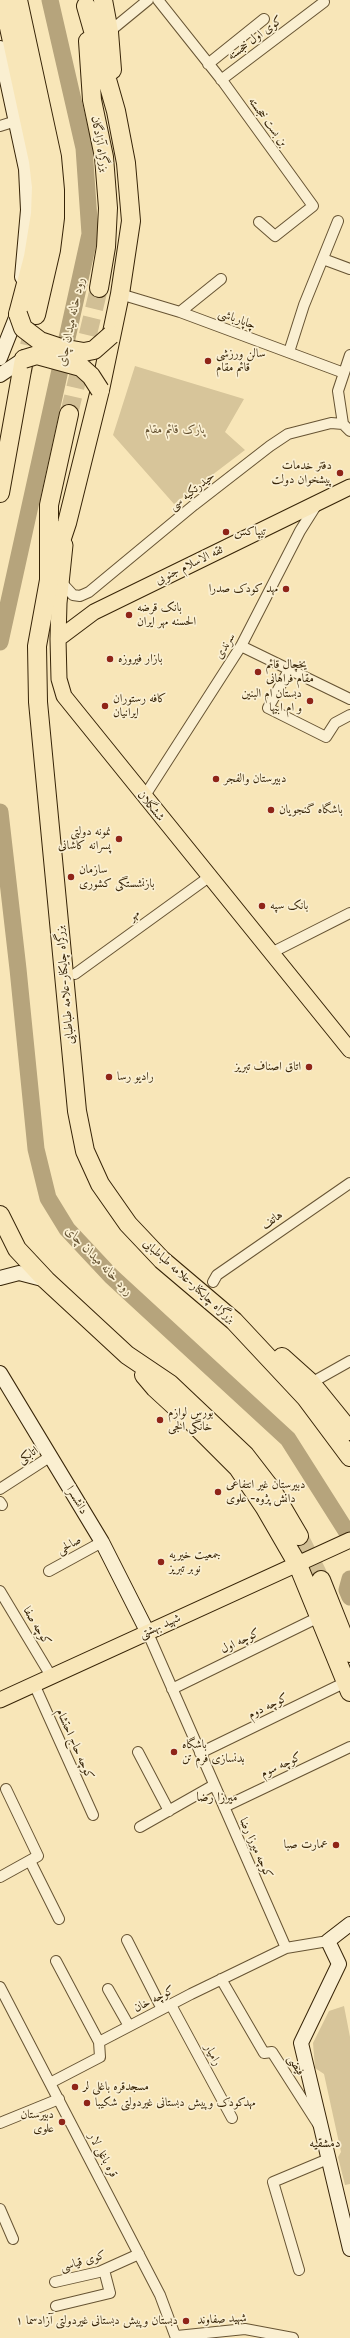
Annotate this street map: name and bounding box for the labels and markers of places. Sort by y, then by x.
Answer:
place label: سالن ورزشی قائم مقام [216,347,266,375]
marker: سالن ورزشی قائم مقام [203,356,213,366]
place label: دفتر خدمات پیشخوان دولت [271,459,332,487]
marker: دفتر خدمات پیشخوان دولت [335,468,345,478]
place label: تیپاکس [234,525,266,539]
marker: تیپاکس [221,527,231,537]
place label: مهد کودک صدرا [209,582,278,596]
marker: مهد کودک صدرا [281,584,291,594]
place label: بانک قرضه الحسنه مهر ایران [137,601,196,629]
marker: بانک قرضه الحسنه مهر ایران [124,610,134,620]
place label: بازار فیروزه [118,652,163,666]
marker: بازار فیروزه [105,654,115,664]
place label: یخچال قائم مقام فراهانی [266,658,314,686]
marker: یخچال قائم مقام فراهانی [253,667,263,677]
place label: دبستان ام البنین و ام ابیها [241,687,302,715]
place label: کافه رستوران ایرانیان [113,692,167,720]
marker: دبستان ام البنین و ام ابیها [305,696,315,706]
marker: کافه رستوران ایرانیان [100,701,110,711]
place label: دبیرستان والفجر [224,772,286,786]
marker: دبیرستان والفجر [211,774,221,784]
place label: باشگاه گنجویان [279,803,343,817]
marker: باشگاه گنجویان [266,805,276,815]
place label: نمونه دولتی پسرانه کاشانی [58,825,111,853]
marker: نمونه دولتی پسرانه کاشانی [114,834,124,844]
place label: سازمان بازنشستگی کشوری [79,863,155,891]
marker: سازمان بازنشستگی کشوری [66,872,76,882]
place label: بانک سپه [270,899,308,913]
marker: بانک سپه [257,901,267,911]
place label: اتاق اصناف تبریز [235,1060,301,1074]
marker: اتاق اصناف تبریز [304,1062,314,1072]
place label: رادیو رسا [117,1070,154,1084]
marker: رادیو رسا [104,1072,114,1082]
place label: بورس لوازم خانگی الجی [168,1406,213,1434]
marker: بورس لوازم خانگی الجی [155,1415,165,1425]
place label: دبیرستان غیر انتفاعی دانش پژوه- علوی [226,1478,305,1506]
marker: دبیرستان غیر انتفاعی دانش پژوه- علوی [213,1487,223,1497]
place label: جمعیت خیریه نوبر تبریز [169,1548,221,1576]
marker: جمعیت خیریه نوبر تبریز [156,1557,166,1567]
place label: باشگاه بدنسازی فرم تن [182,1738,245,1766]
marker: باشگاه بدنسازی فرم تن [169,1747,179,1757]
place label: عمارت صبا [284,1838,328,1852]
marker: عمارت صبا [331,1840,341,1850]
place label: مسجدقره باغلی لر [83,2080,149,2094]
marker: مسجدقره باغلی لر [70,2082,80,2092]
place label: مهدکودک وپیش دبستانی غیردولتی شکیبا [95,2096,256,2110]
marker: مهدکودک وپیش دبستانی غیردولتی شکیبا [82,2098,92,2108]
place label: دبیرستان علوی [20,2108,54,2136]
marker: دبیرستان علوی [57,2117,67,2127]
place label: دبستان وپیش دبستانی غیردولتی آزادسما ۱ [16,2314,178,2328]
marker: دبستان وپیش دبستانی غیردولتی آزادسما ۱ [181,2316,191,2326]

